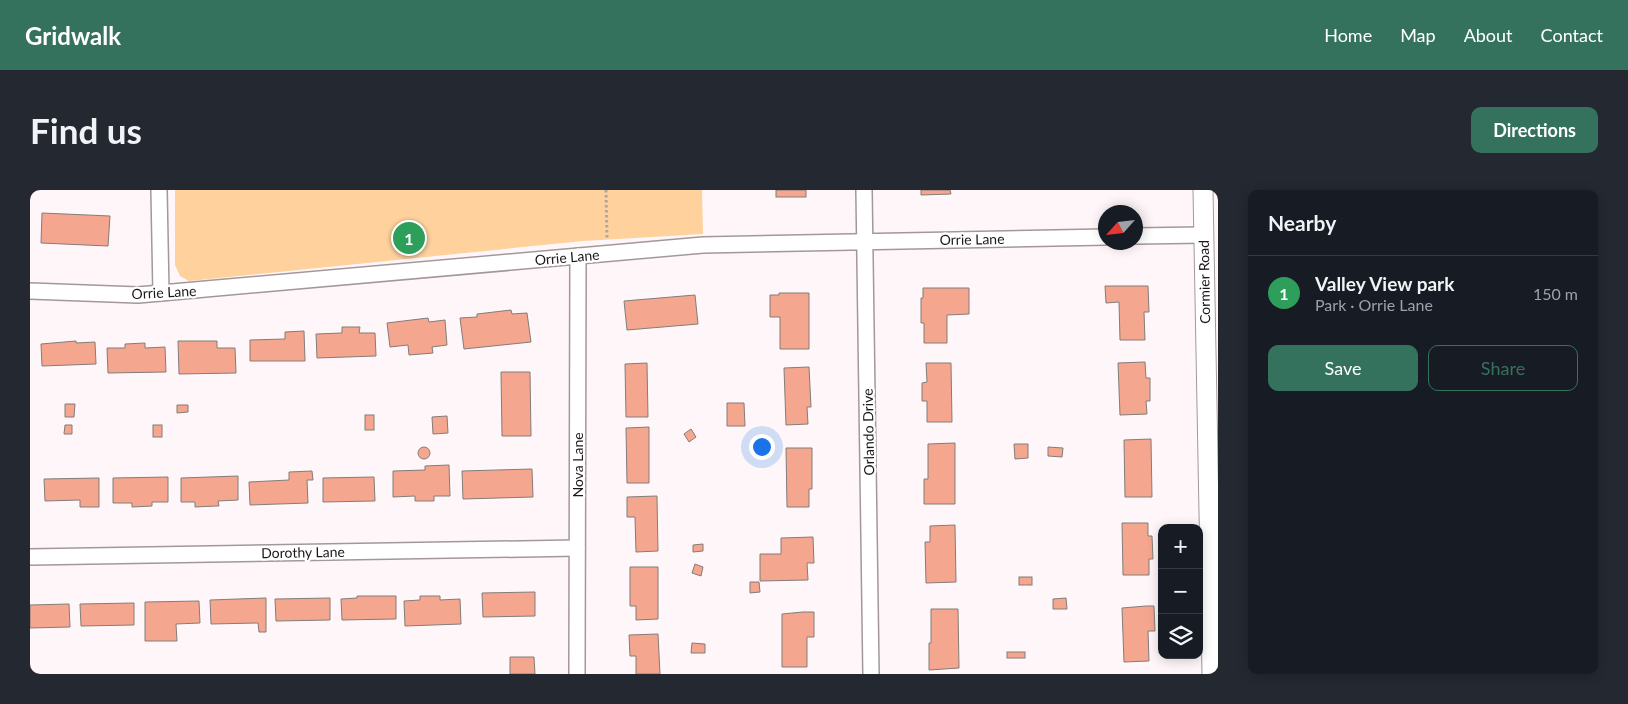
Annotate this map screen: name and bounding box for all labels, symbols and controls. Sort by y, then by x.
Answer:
text: Gridwalk [25,21,121,50]
text: Home [1324,24,1372,46]
text: Map [1400,24,1436,46]
text: About [1464,24,1513,46]
text: Contact [1541,24,1603,46]
button: Directions [1471,107,1598,153]
text: Find us [30,109,142,151]
north arrow [1098,205,1143,250]
text: Nearby [1268,210,1336,235]
pin: 1 [393,219,425,257]
street label: Orrie Lane [939,230,1005,248]
street label: Cormier Road [1195,240,1213,324]
street label: Orrie Lane [534,246,600,268]
text: Valley View park [1315,272,1454,295]
street label: Orrie Lane [131,282,197,302]
text: 1 [1279,284,1289,303]
text: 150 m [1533,284,1578,303]
text: Park · Orrie Lane [1315,295,1433,314]
button: Save [1268,345,1418,391]
button: Share [1428,345,1578,391]
street label: Orlando Drive [859,388,877,476]
street label: Nova Lane [569,432,586,498]
your location [749,434,775,460]
map controls [1158,524,1203,659]
button: + [1158,524,1203,569]
street label: Dorothy Lane [261,543,345,561]
button: − [1158,569,1203,614]
button: layers [1158,614,1203,659]

